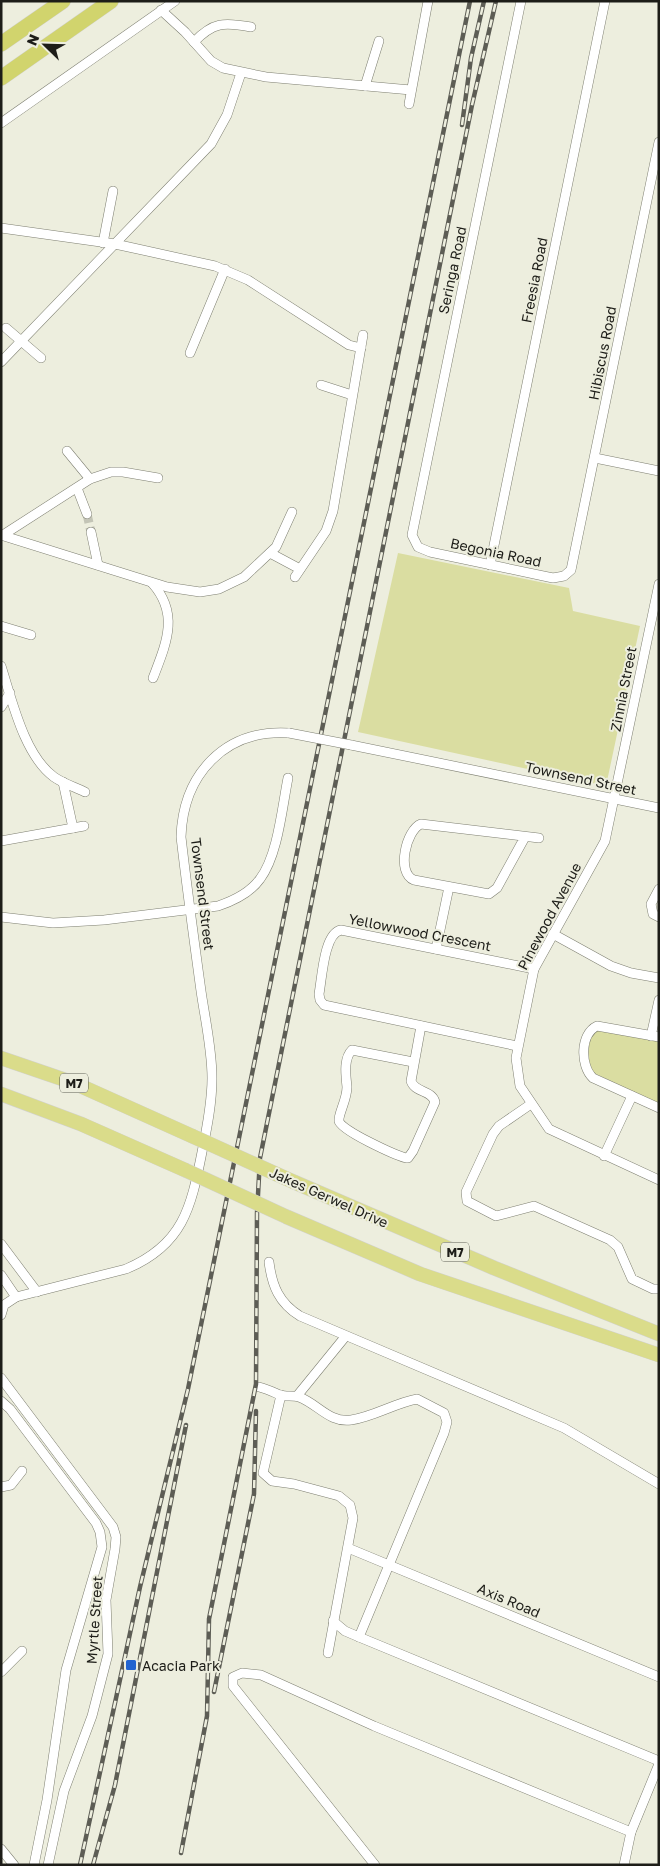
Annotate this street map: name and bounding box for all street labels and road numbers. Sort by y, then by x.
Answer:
street label: Seringa Road [434,225,470,315]
street label: Freesia Road [517,236,551,324]
street label: Hibiscus Road [585,305,619,401]
street label: Begonia Road [449,534,543,570]
street label: Zinnia Street [606,645,640,733]
street label: Townsend Street [524,758,638,798]
street label: Townsend Street [188,837,218,951]
street label: Pinewood Avenue [514,859,584,973]
street label: Yellowwood Crescent [347,910,493,954]
road number: M7 [60,1074,88,1092]
street label: Jakes Gerwel Drive [267,1163,391,1231]
road number: M7 [441,1242,469,1262]
street label: Myrtle Street [82,1575,106,1665]
street label: Axis Road [475,1579,543,1621]

